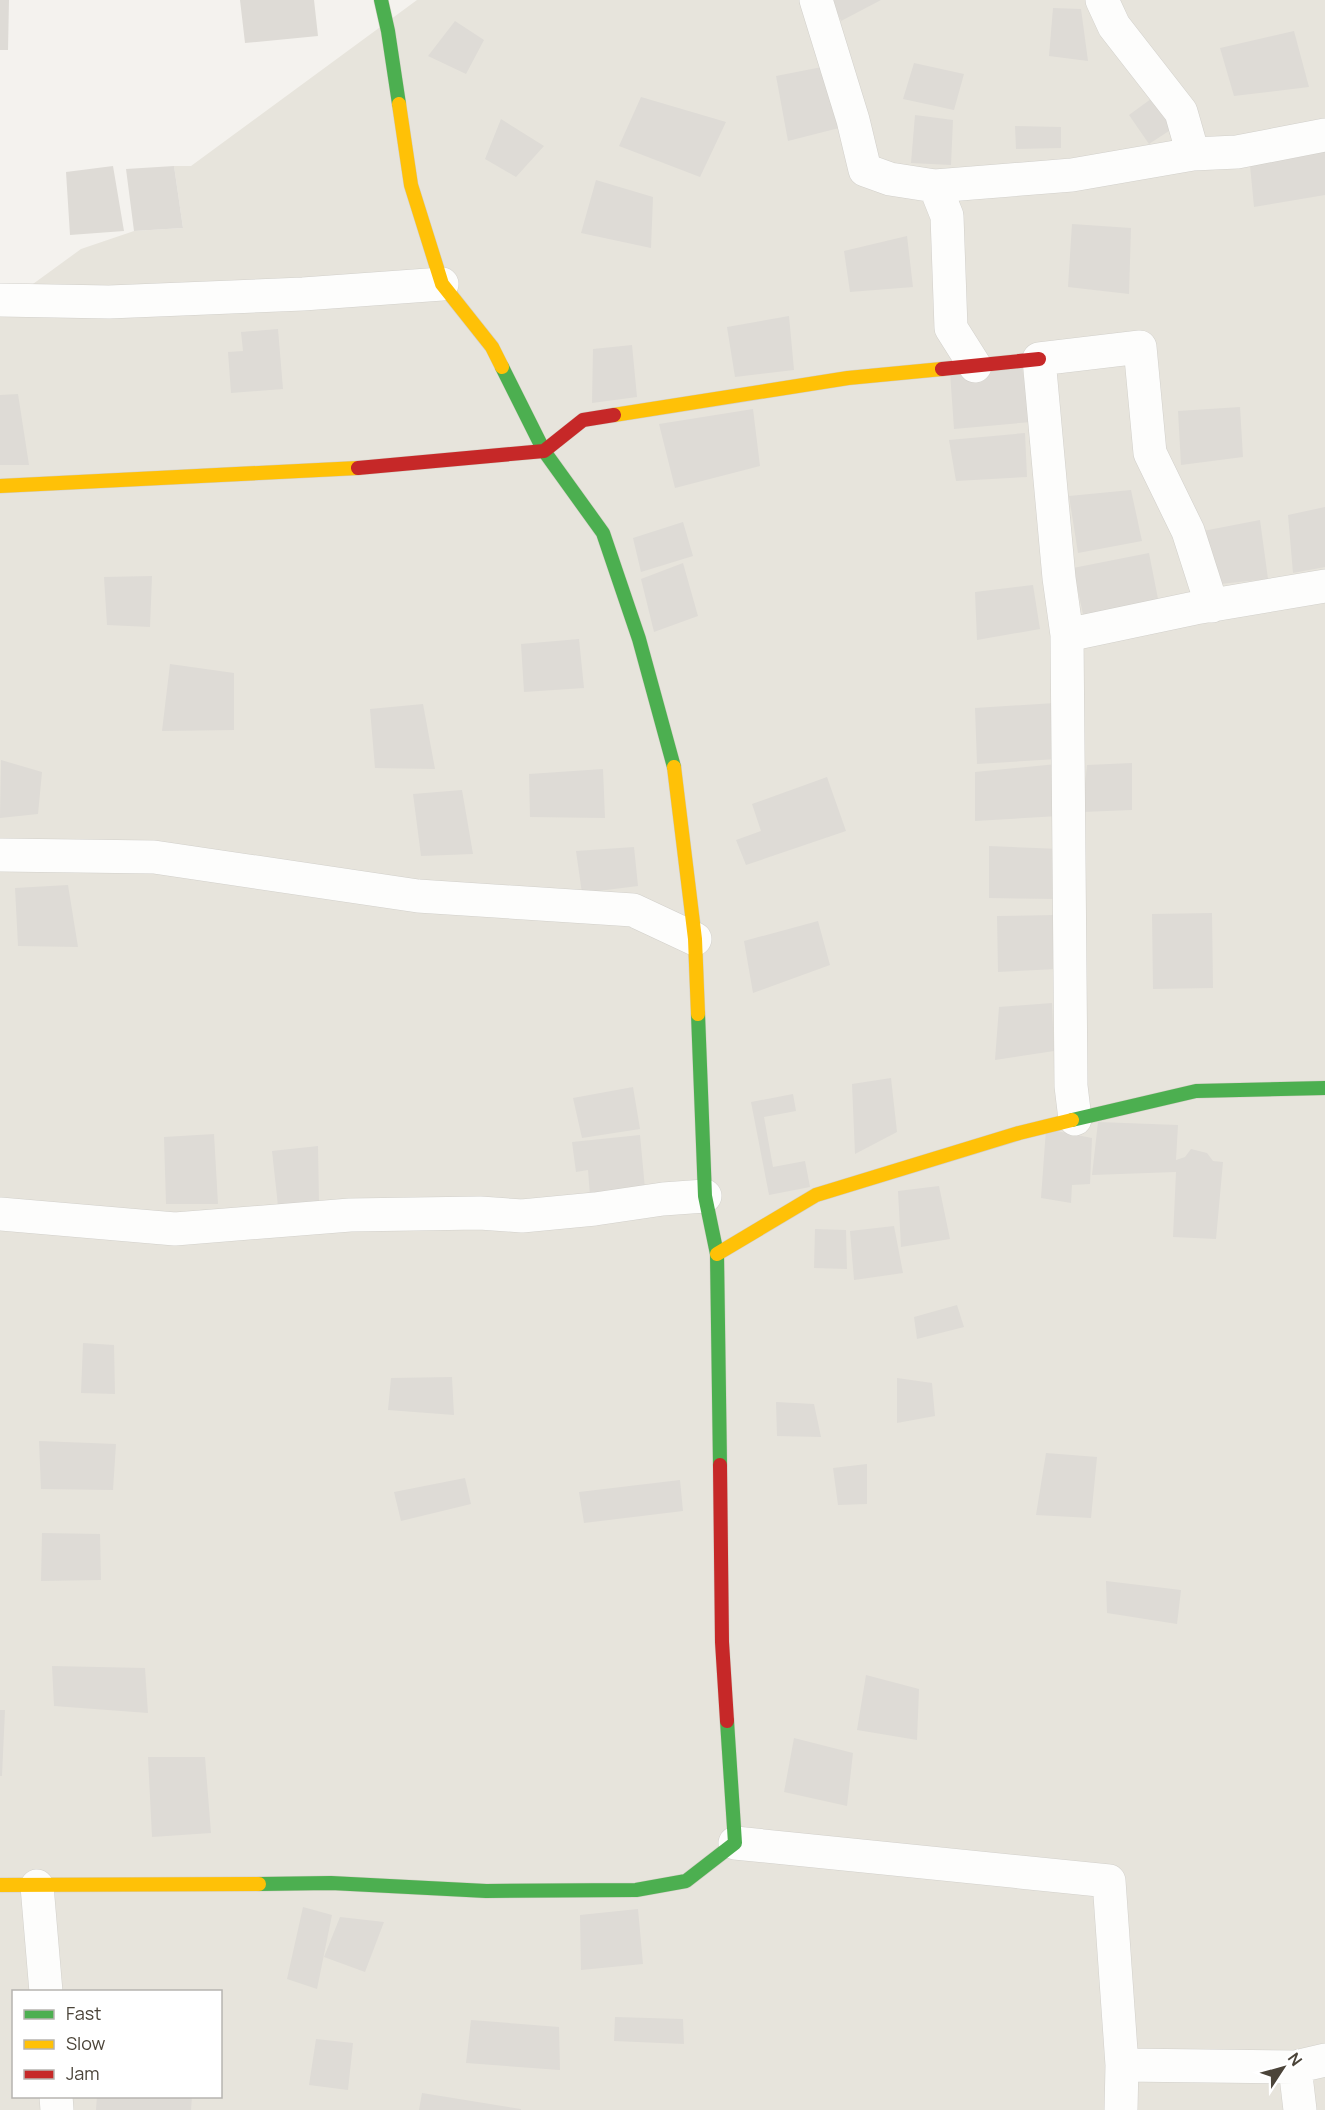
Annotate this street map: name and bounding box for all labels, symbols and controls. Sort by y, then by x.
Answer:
legend [12,1990,222,2098]
text: Fast [66,2001,101,2025]
text: Slow [66,2031,106,2055]
north arrow [1253,2038,1313,2098]
text: N [1283,2048,1307,2070]
text: Jam [66,2061,100,2085]

